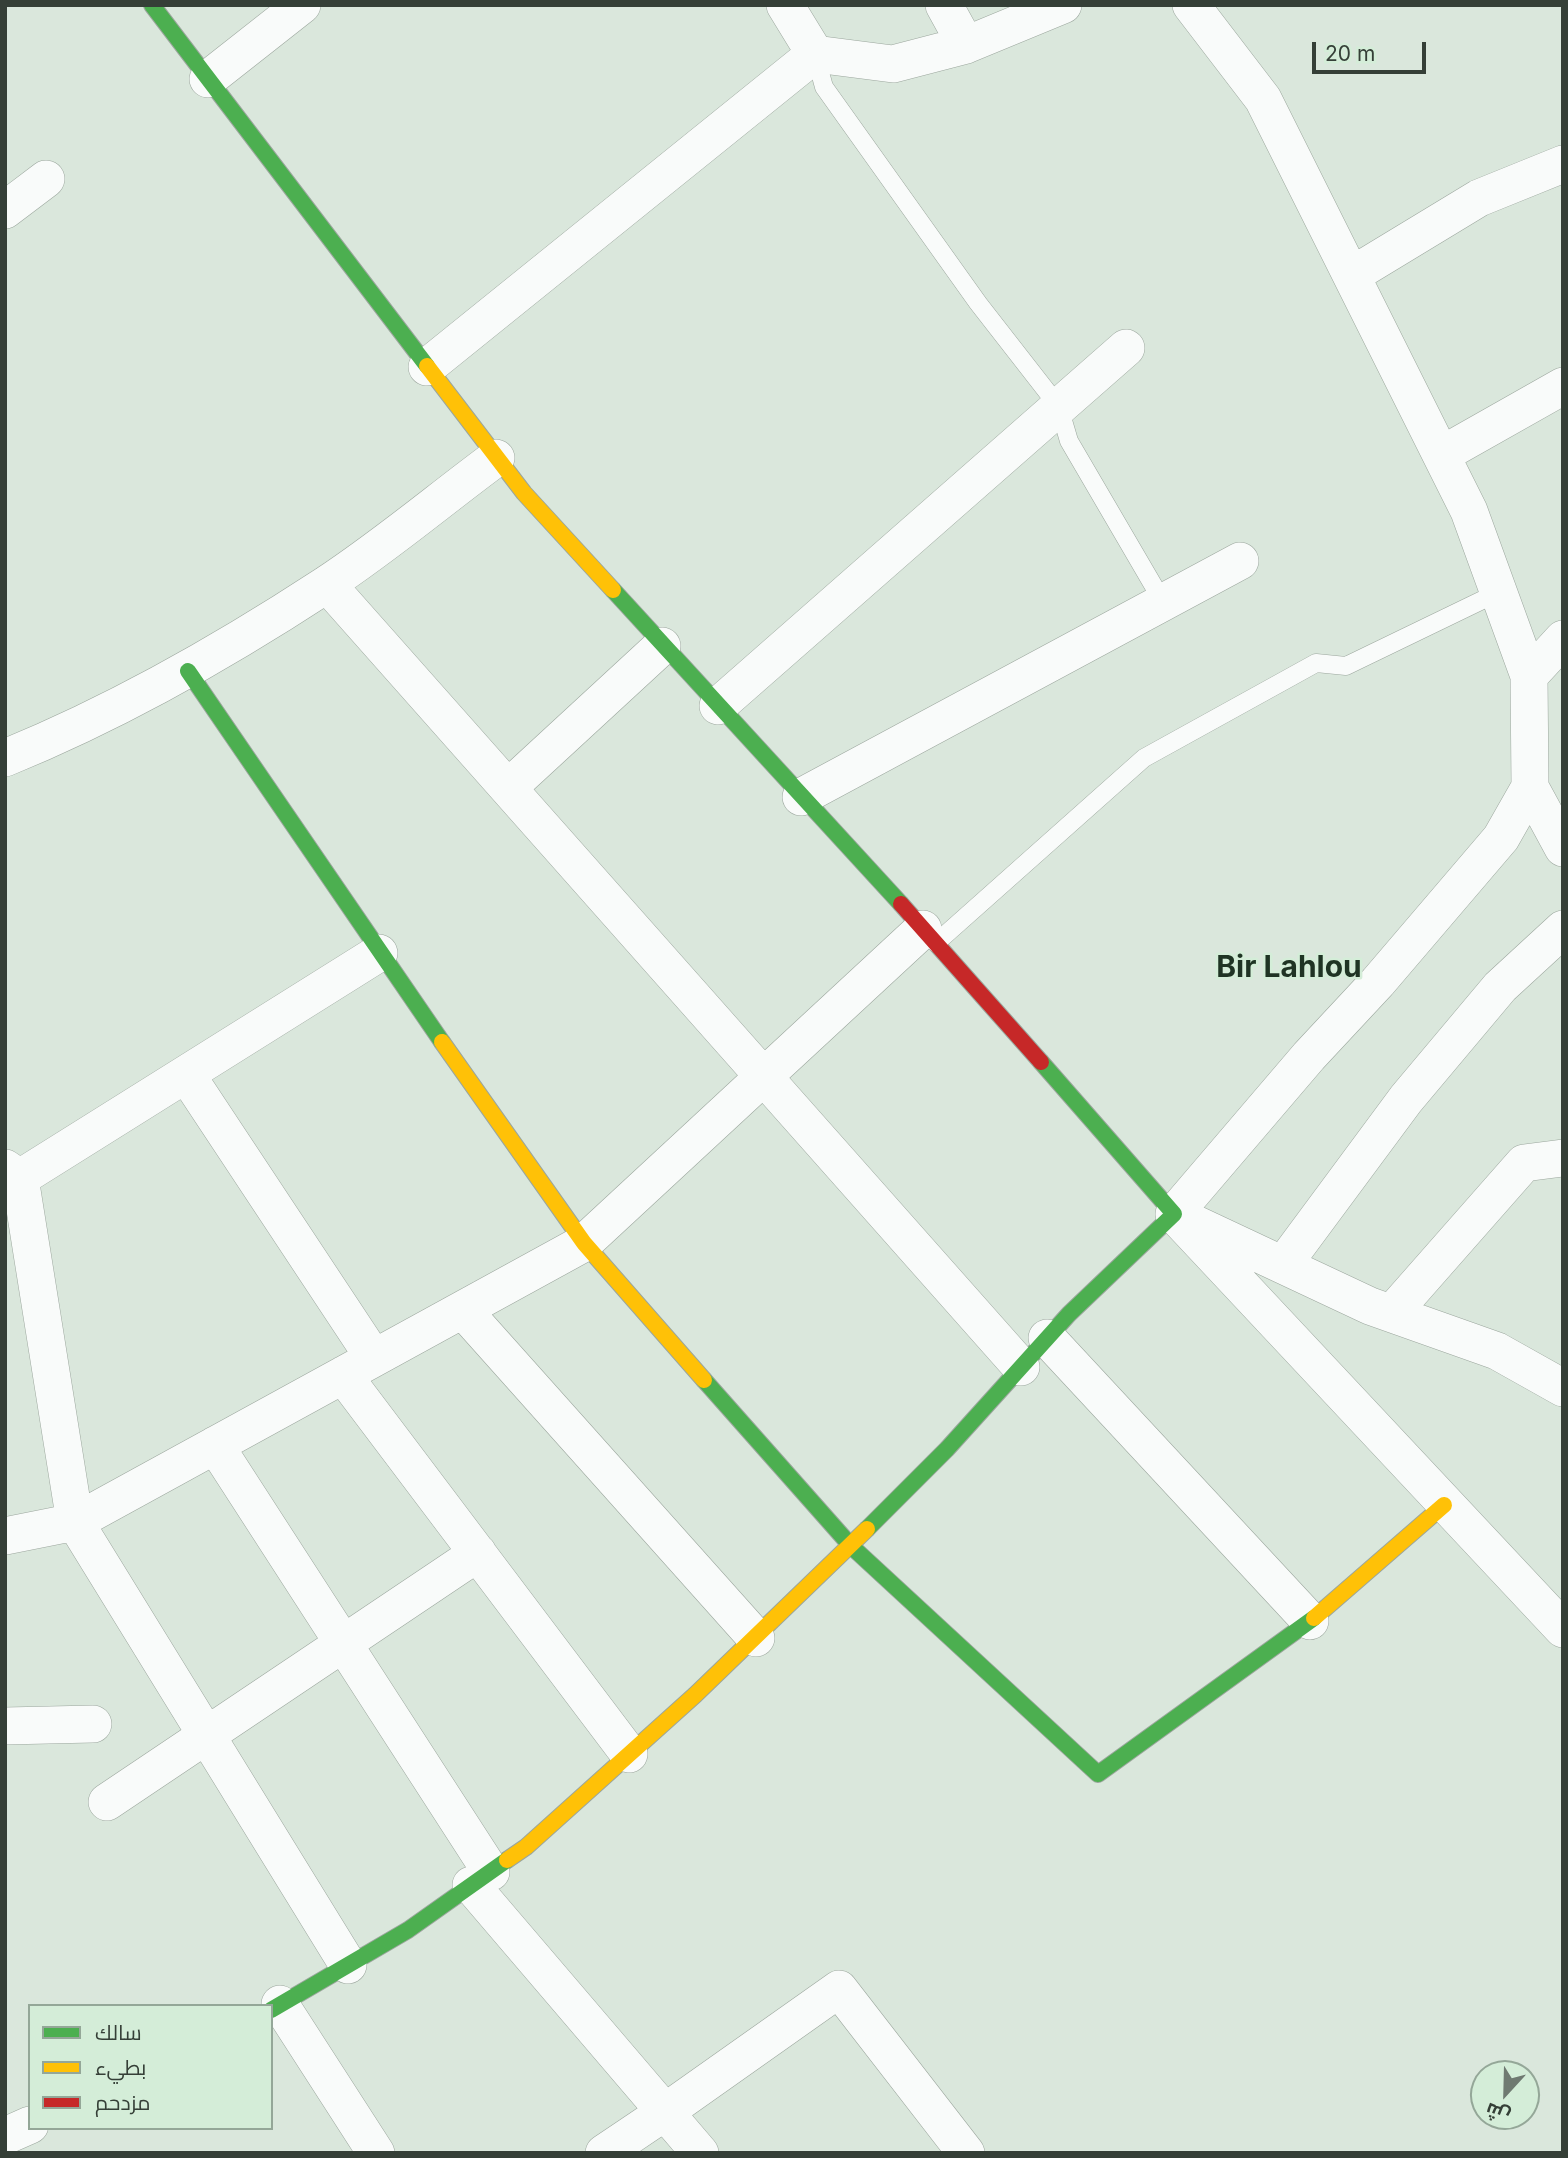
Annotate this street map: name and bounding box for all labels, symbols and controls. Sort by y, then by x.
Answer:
scale bar [1316,28,1430,72]
text: 20 m [1325,41,1375,66]
district label: Bir Lahlou [1216,950,1362,986]
legend [28,2004,273,2130]
text: سالك [95,2020,142,2045]
text: بطيء [95,2055,146,2080]
north arrow [1470,2060,1540,2130]
text: مزدحم [95,2090,150,2115]
text: ش [1482,2098,1513,2128]

